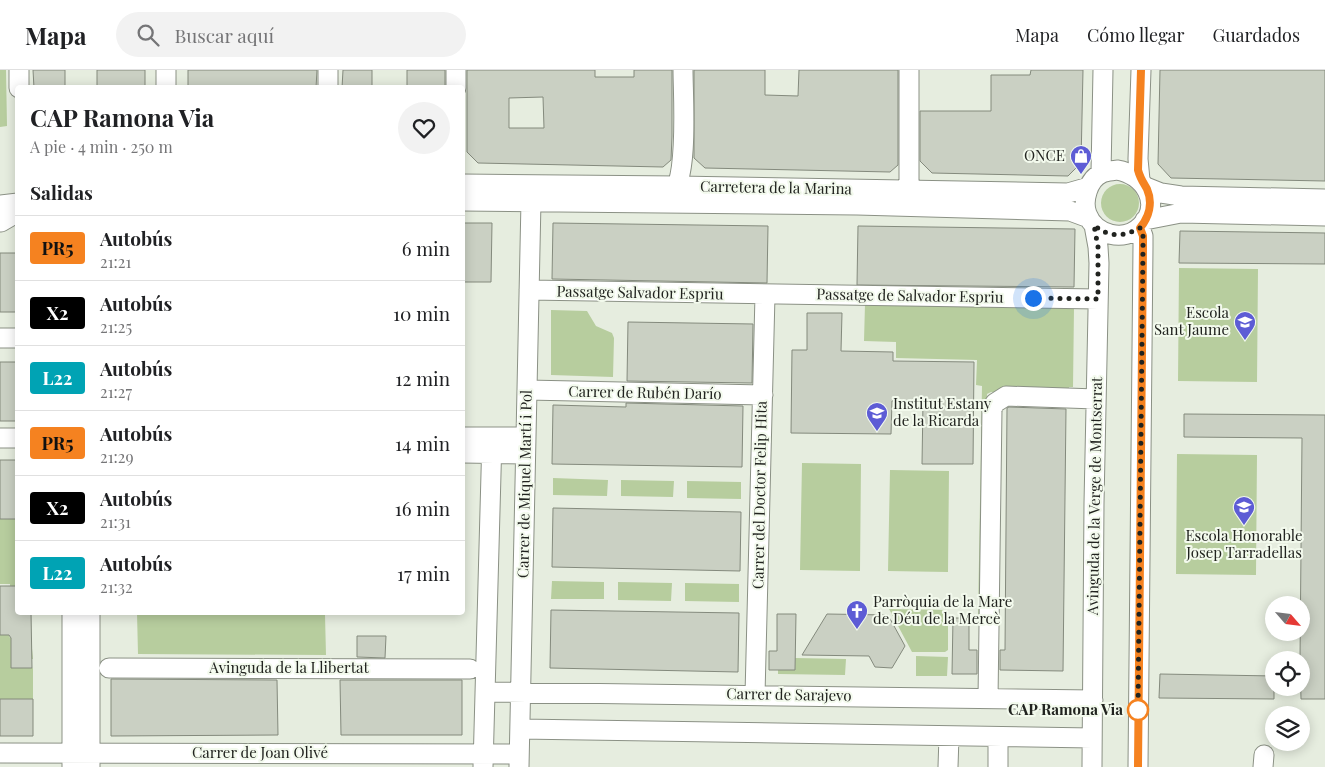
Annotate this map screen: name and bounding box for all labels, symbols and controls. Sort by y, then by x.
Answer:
search box [116,12,466,57]
text: Mapa [25,19,86,51]
icon: search [134,21,162,49]
text: Buscar aquí [174,22,274,48]
text: Mapa [1015,23,1059,47]
text: Cómo llegar [1087,23,1184,47]
text: Guardados [1212,23,1300,47]
text: CAP Ramona Via [30,101,214,133]
button: heart [398,102,450,154]
text: A pie · 4 min · 250 m [30,136,173,157]
shop icon: ONCE [1069,144,1093,175]
place label: ONCE [1024,145,1065,165]
street label: Carretera de la Marina [700,176,853,198]
text: Salidas [30,179,93,205]
text: Autobús [100,225,172,251]
text: 6 min [402,235,450,261]
text: PR5 [41,236,74,260]
text: 21:21 [100,251,131,272]
street label: Passatge Salvador Espriu [556,281,724,303]
street label: Passatge de Salvador Espriu [816,283,1004,307]
your location [1021,286,1046,311]
text: Autobús [100,290,172,316]
text: 10 min [393,300,450,326]
text: X2 [47,301,68,325]
place label: Escola Sant Jaume [1154,302,1230,339]
school or university icon: Escola Sant Jaume [1233,310,1257,341]
text: 21:25 [100,316,132,337]
text: Autobús [100,355,172,381]
text: 12 min [395,365,450,391]
text: L22 [43,366,72,390]
street label: Avinguda de la Verge de Montserrat [1082,376,1106,616]
text: 21:27 [100,381,132,402]
street label: Carrer de Rubén Darío [568,381,722,403]
street label: Carrer de Miquel Martí i Pol [512,390,536,578]
place label: Institut Estany de la Ricarda [893,393,992,430]
street label: Carrer del Doctor Felip Hita [747,400,771,589]
school or university icon: Institut Estany de la Ricarda [865,401,889,432]
text: Autobús [100,420,172,446]
text: 14 min [395,430,450,456]
text: PR5 [41,431,74,455]
text: 21:29 [100,446,134,467]
text: Autobús [100,485,172,511]
text: 16 min [395,495,450,521]
school or university icon: Escola Honorable Josep Tarradellas [1232,495,1256,526]
text: X2 [47,496,68,520]
text: 21:31 [100,511,131,532]
place label: Escola Honorable Josep Tarradellas [1185,525,1303,562]
text: Autobús [100,550,172,576]
text: 17 min [397,560,450,586]
text: L22 [43,561,72,585]
text: 21:32 [100,576,133,597]
place label: Parròquia de la Mare de Déu de la Mercè [873,591,1012,628]
north arrow [1265,596,1310,641]
map controls [1265,596,1310,751]
church icon: Parròquia de la Mare de Déu de la Mercè [845,599,869,630]
button: locate [1265,651,1310,696]
street label: Avinguda de la Llibertat [208,657,369,677]
street label: Carrer de Sarajevo [726,683,852,705]
place label: CAP Ramona Via [1008,699,1123,719]
marker: CAP Ramona Via [1127,699,1149,721]
button: layers [1265,706,1310,751]
street label: Carrer de Joan Olivé [192,742,328,762]

